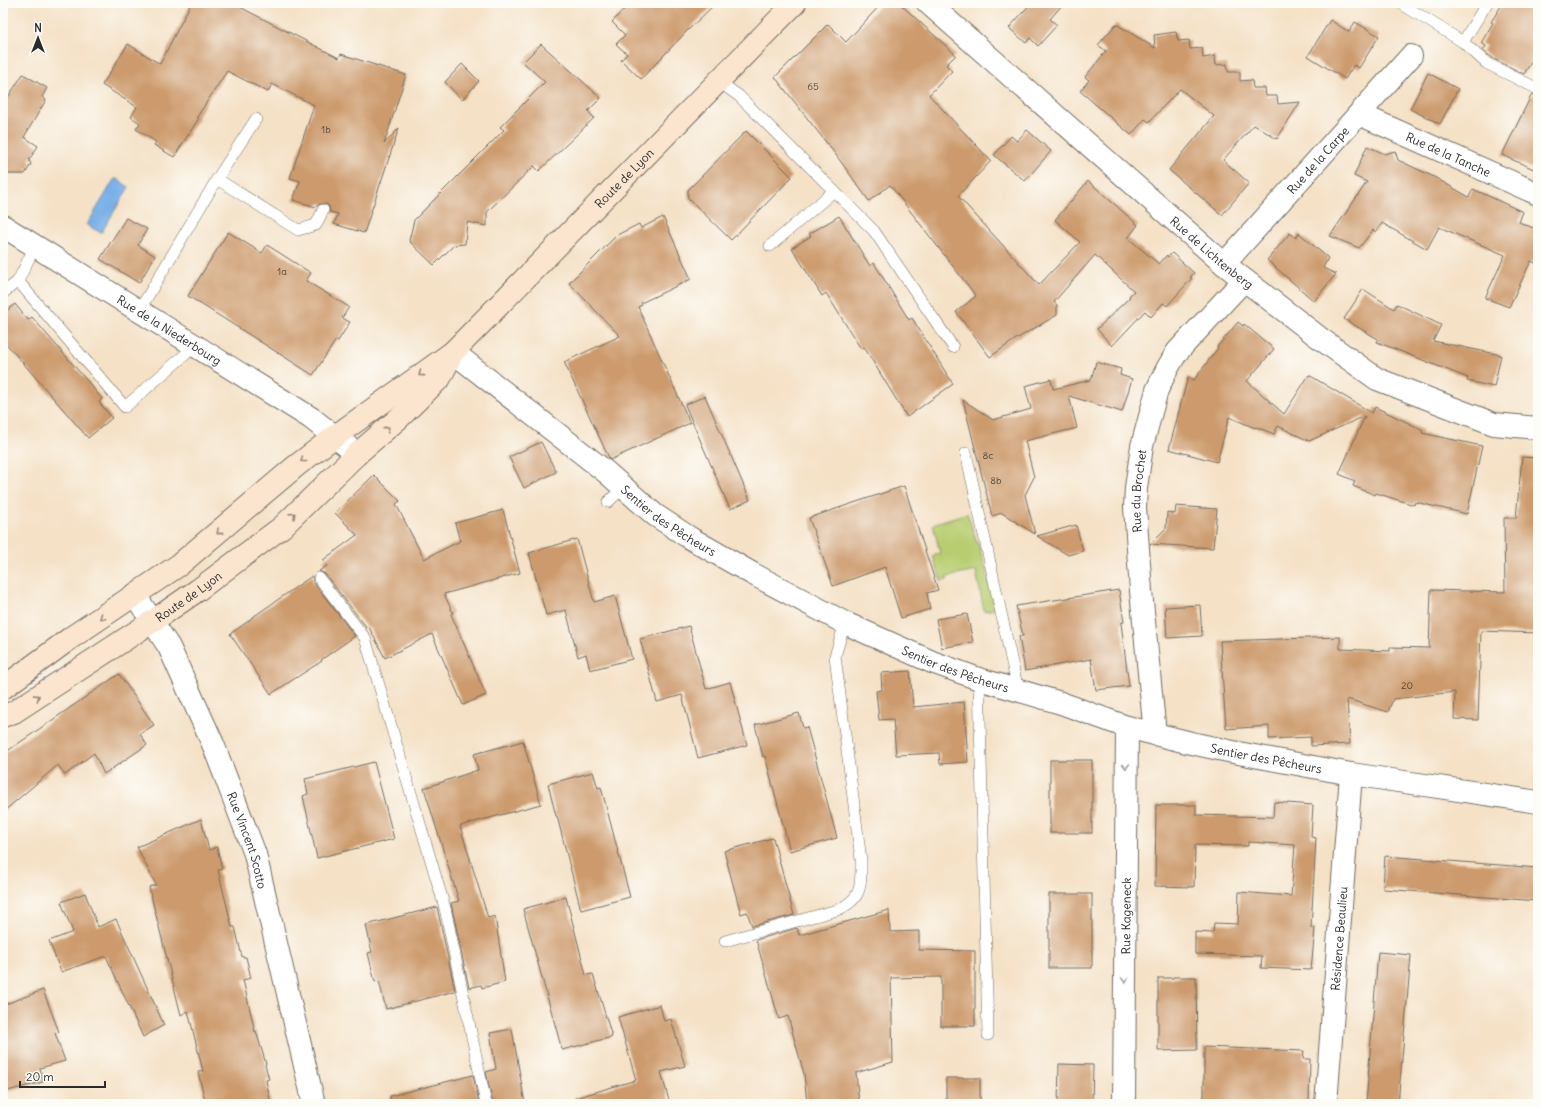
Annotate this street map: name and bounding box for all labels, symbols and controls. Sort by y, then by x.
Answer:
north arrow [18,18,58,58]
text: N [34,21,42,35]
house number: 65 [807,80,819,93]
house number: 1b [321,123,331,136]
street label: Rue de la Carpe [1283,123,1352,197]
street label: Rue de la Tanche [1404,128,1493,179]
street label: Route de Lyon [591,145,656,211]
street label: Rue de Lichtenberg [1167,213,1257,292]
house number: 1a [277,265,287,278]
street label: Rue de la Niederbourg [114,292,224,368]
one-way arrow [418,369,425,377]
one-way arrow [382,426,389,433]
street label: Rue du Brochet [1127,448,1149,533]
house number: 8c [983,449,993,462]
one-way arrow [301,456,308,463]
house number: 8b [990,474,1002,487]
street label: Sentier des Pêcheurs [618,482,719,559]
one-way arrow [288,513,296,520]
one-way arrow [216,527,223,534]
street label: Route de Lyon [152,568,224,625]
one-way arrow [99,612,106,620]
street label: Sentier des Pêcheurs [900,642,1011,695]
house number: 20 [1401,679,1413,692]
one-way arrow [33,695,40,702]
street label: Sentier des Pêcheurs [1209,740,1323,776]
one-way arrow [1122,763,1131,769]
street label: Rue Vincent Scotto [224,790,270,890]
street label: Rue Kageneck [1118,878,1133,954]
street label: Résidence Beaulieu [1327,886,1350,991]
one-way arrow [1121,977,1129,983]
scale bar [20,1063,105,1089]
text: 20 m [26,1069,54,1084]

